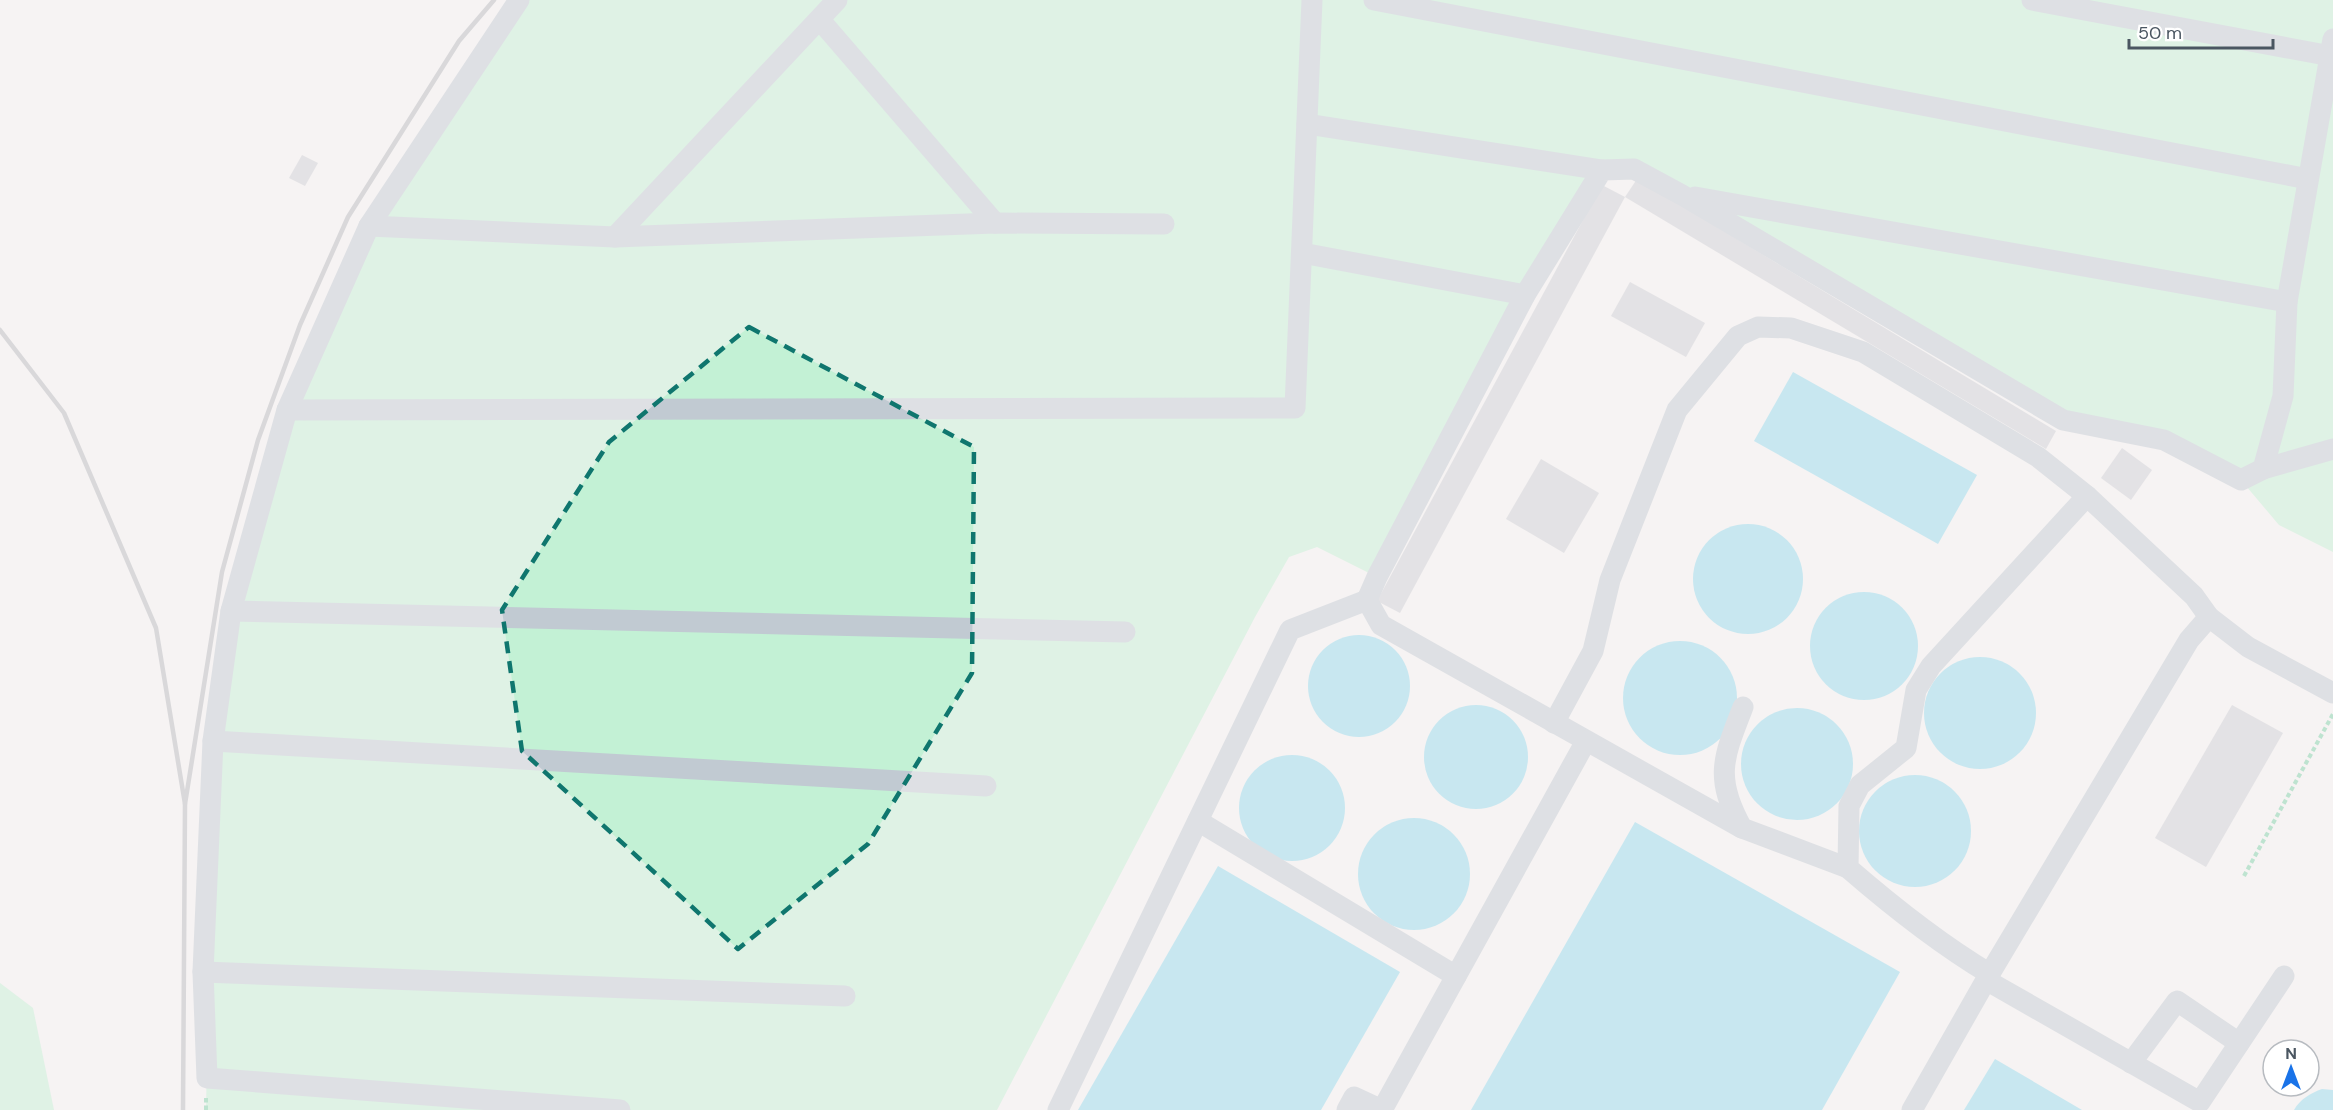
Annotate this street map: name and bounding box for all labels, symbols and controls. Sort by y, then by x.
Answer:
scale bar [2129,12,2273,50]
text: 50 m [2138,21,2182,45]
north arrow [2261,1038,2321,1098]
text: N [2285,1043,2297,1064]

